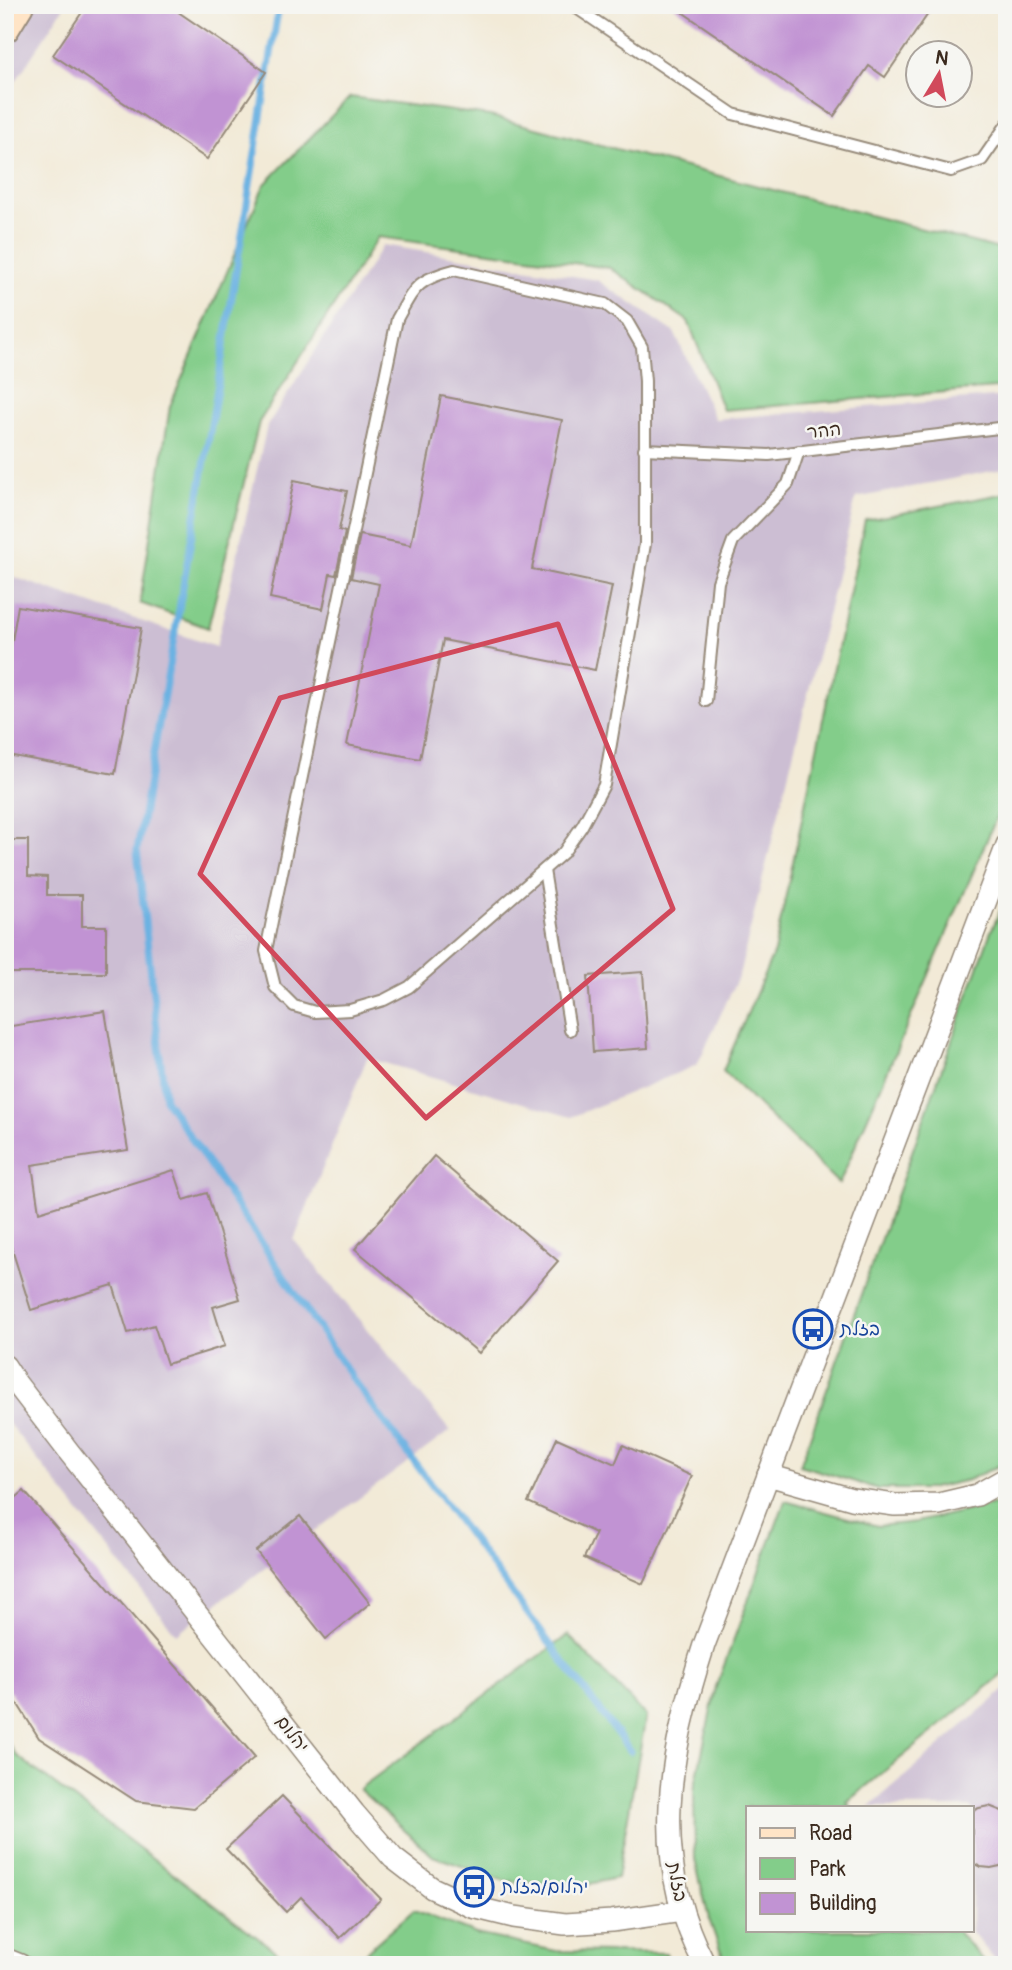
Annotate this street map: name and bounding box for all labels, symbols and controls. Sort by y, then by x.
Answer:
north arrow [904,38,974,108]
text: N [933,45,950,71]
street label: ההר [806,418,842,444]
bus stop icon: בזלת [792,1308,834,1350]
place label: בזלת [839,1318,880,1341]
street label: יהלום [270,1711,314,1757]
legend [746,1806,974,1932]
text: Road [809,1820,853,1847]
text: Park [809,1856,846,1883]
street label: בזלת [662,1859,692,1904]
bus stop icon: יהלום/בזלת [453,1866,495,1908]
place label: יהלום/בזלת [500,1876,588,1899]
text: Building [809,1890,876,1917]

